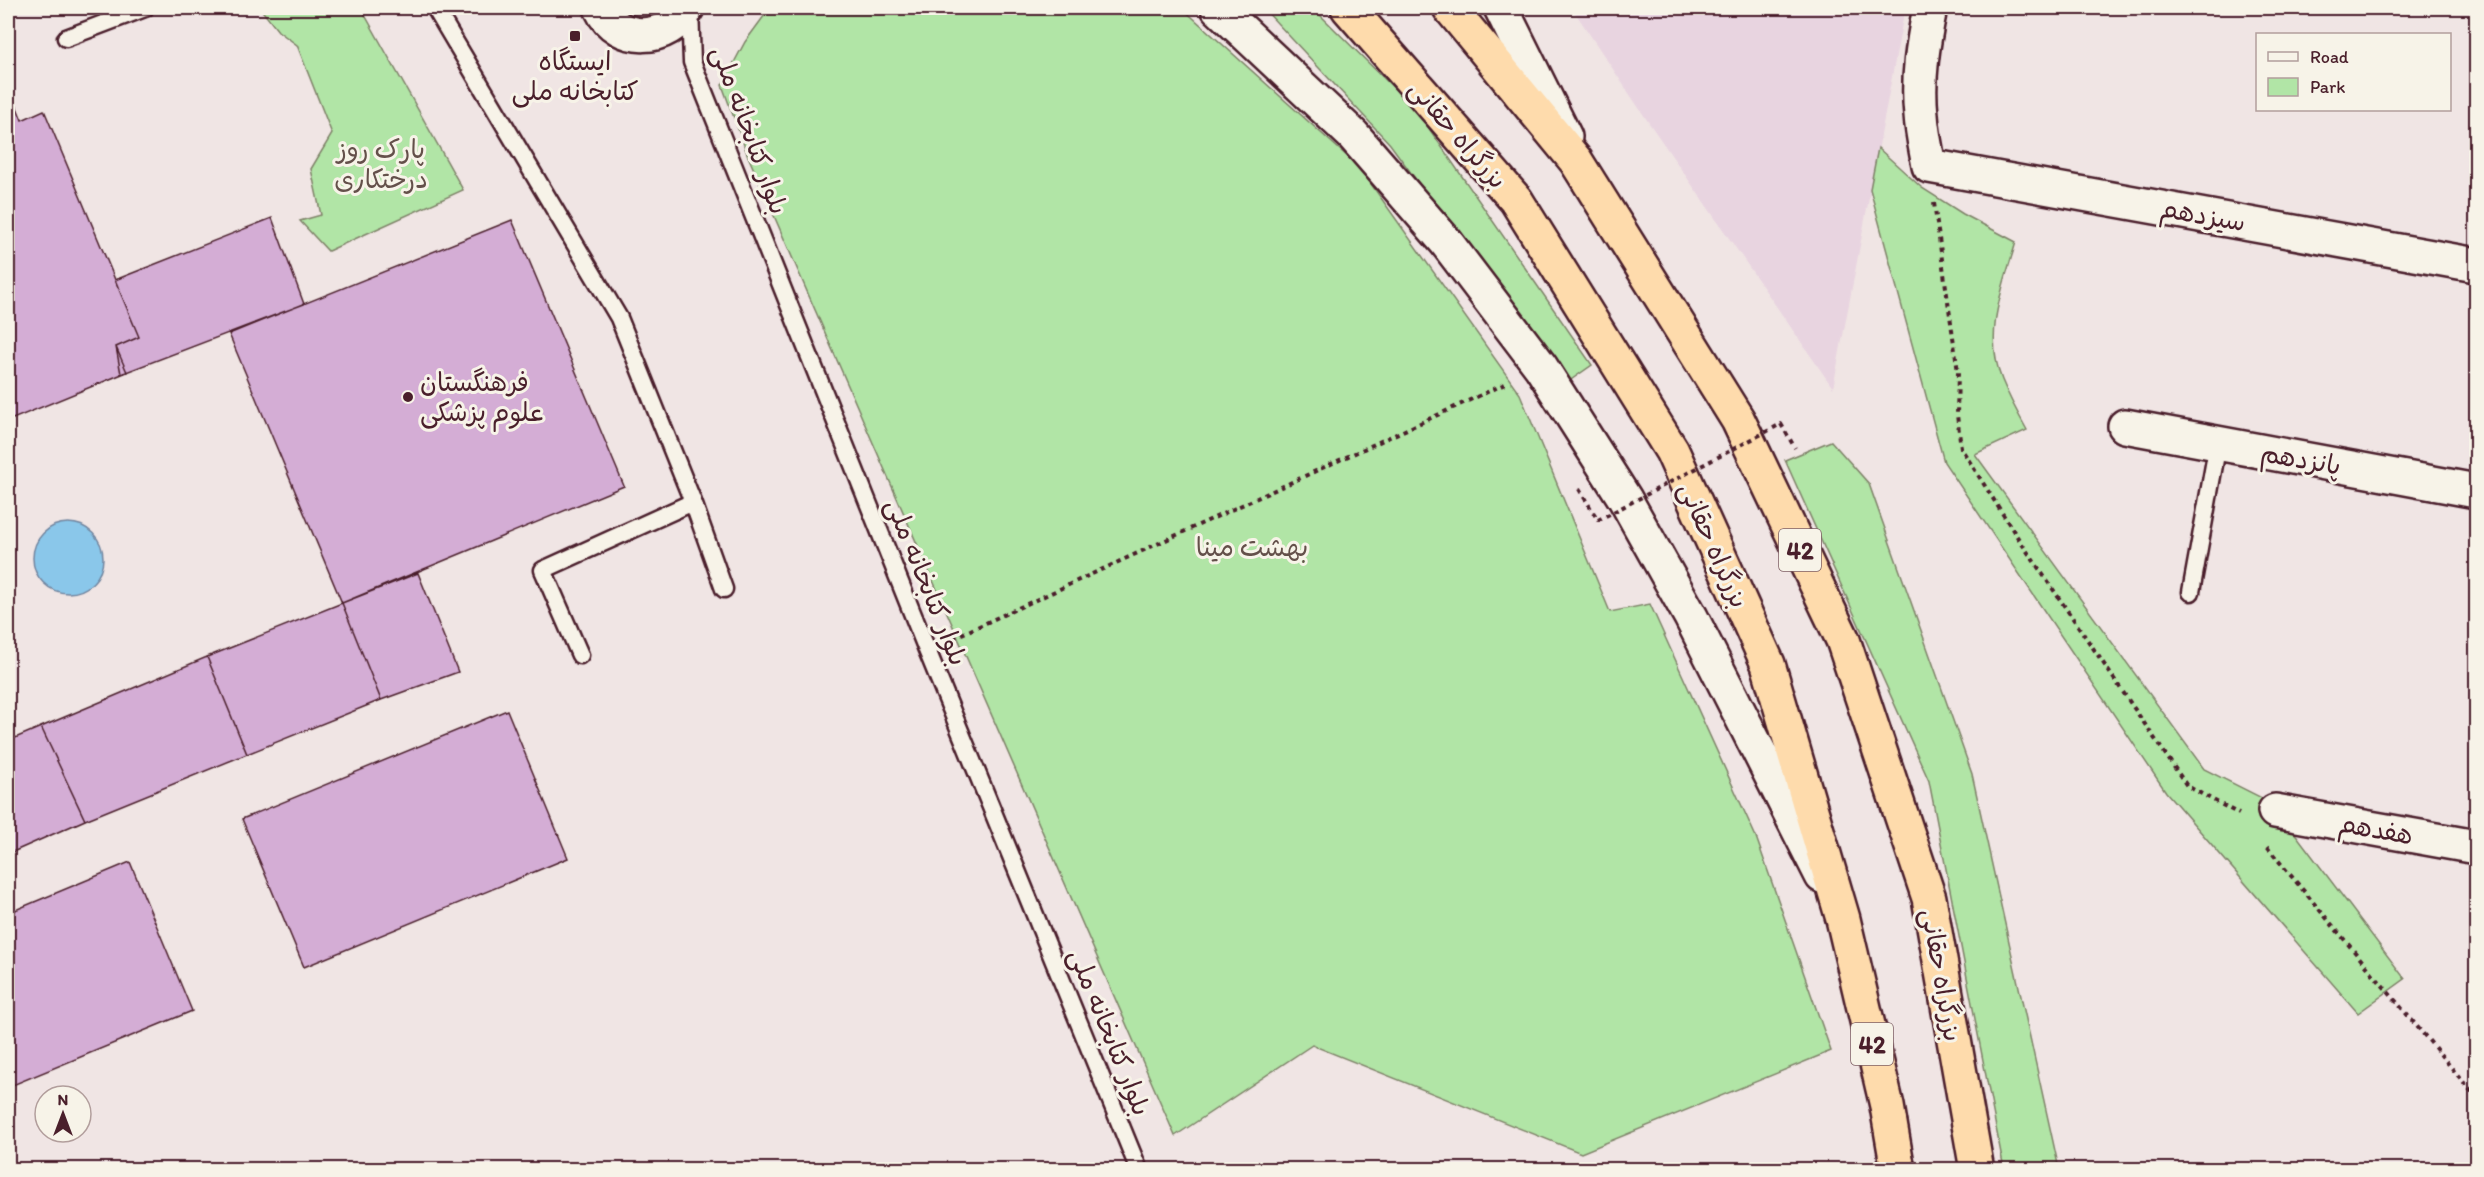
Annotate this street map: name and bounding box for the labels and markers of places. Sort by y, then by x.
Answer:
marker: ایستگاه کتابخانه ملی [568,29,582,43]
place label: ایستگاه کتابخانه ملی [511,45,639,108]
place label: فرهنگستان علوم پزشکی [420,366,543,432]
marker: فرهنگستان علوم پزشکی [401,390,415,404]

